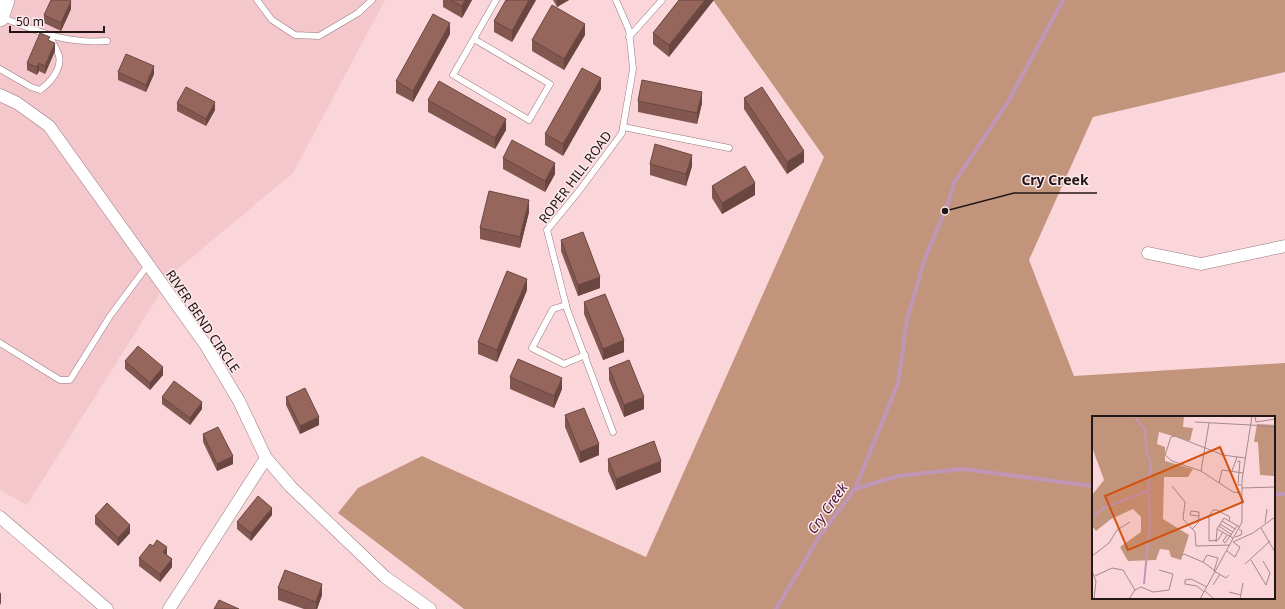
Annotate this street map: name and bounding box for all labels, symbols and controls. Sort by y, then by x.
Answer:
scale bar [10,8,104,34]
text: 50 m [16,13,44,30]
street label: ROPER HILL ROAD [534,127,616,227]
callout: Cry Creek [1014,167,1097,193]
text: Cry Creek [1021,170,1089,189]
street label: RIVER BEND CIRCLE [162,266,244,376]
inset map [1092,416,1275,599]
water label: Cry Creek [802,478,852,537]

